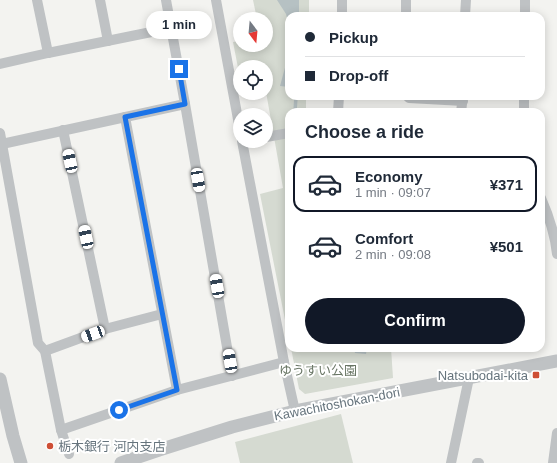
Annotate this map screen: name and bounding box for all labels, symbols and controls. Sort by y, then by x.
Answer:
callout: 1 min [146,11,212,39]
north arrow [233,12,273,52]
map controls [233,12,273,148]
text: 1 min [162,17,196,32]
text: Pickup [329,29,378,46]
route end [170,60,188,78]
button: locate [233,60,273,100]
text: Drop-off [329,67,388,84]
button: layers [233,108,273,148]
text: Choose a ride [305,122,424,142]
car [62,148,78,174]
icon: car [307,166,343,202]
car [190,167,206,193]
text: Economy [355,168,423,185]
text: ¥371 [490,176,523,193]
text: 1 min · 09:07 [355,185,431,200]
car [78,224,94,250]
icon: car [307,228,343,264]
text: Comfort [355,230,413,247]
text: ¥501 [490,238,523,255]
text: 2 min · 09:08 [355,247,431,262]
car [209,273,225,299]
button: Confirm [305,298,525,344]
car [80,324,106,344]
car [222,348,238,374]
park label: ゆうすい公園 [279,363,357,378]
place label: Natsubodai-kita [438,368,529,383]
marker: Natsubodai-kita [531,370,541,380]
street label: Kawachitoshokan-dori [273,384,401,424]
route start [110,401,128,419]
place label: 栃木銀行 河内支店 [58,439,166,454]
marker: 栃木銀行 河内支店 [45,441,55,451]

